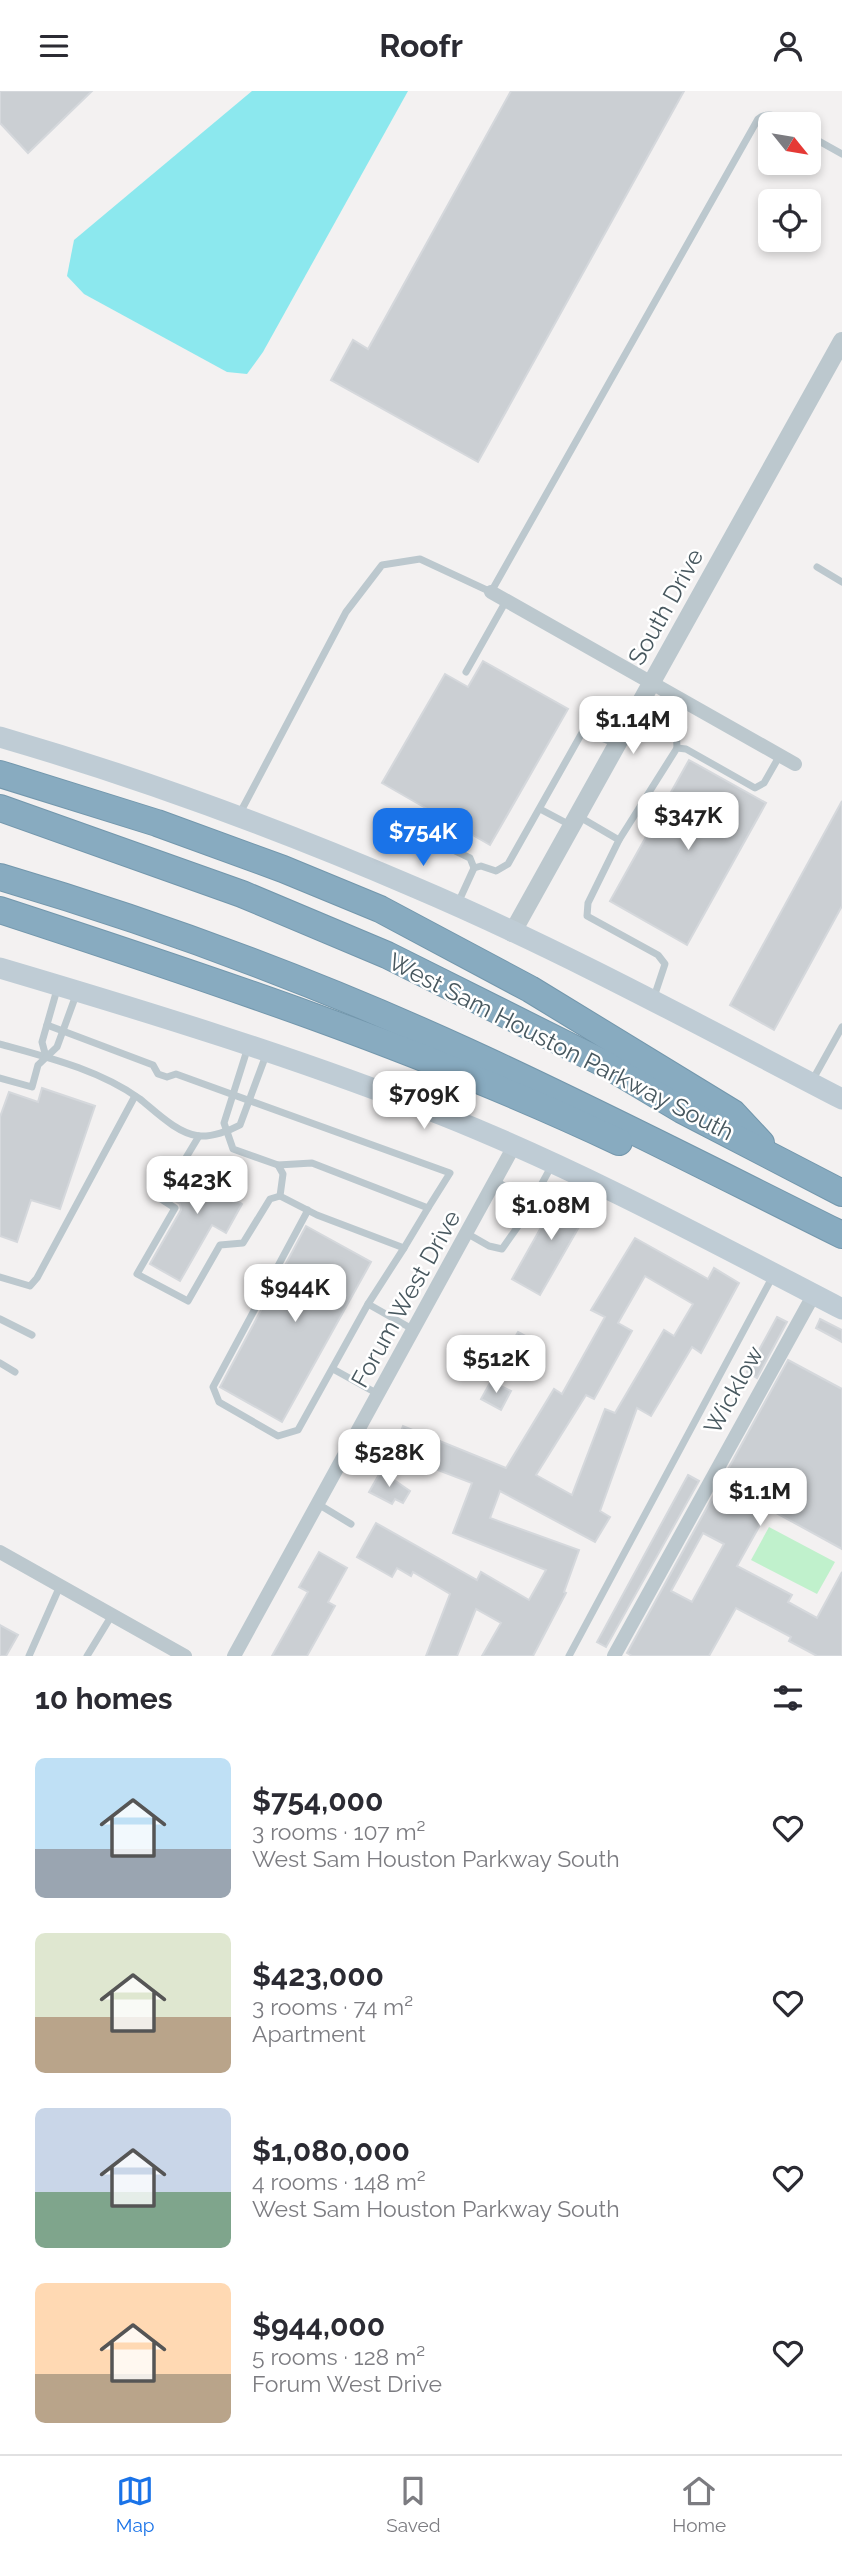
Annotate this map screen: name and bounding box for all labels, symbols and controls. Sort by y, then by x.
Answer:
icon: menu [35,27,73,65]
text: Roofr [379,27,463,64]
icon: person [769,27,807,65]
north arrow [758,112,821,175]
map controls [758,112,821,252]
button: locate [758,189,821,252]
street label: South Drive [622,544,709,670]
pin: $1.14M [576,697,690,756]
text: $1.14M [595,705,671,732]
pin: $347K [639,793,737,852]
text: $347K [654,801,722,828]
pin: $754K [374,809,472,868]
text: $754K [389,817,457,844]
street label: West Sam Houston Parkway South [384,947,739,1147]
pin: $709K [375,1072,473,1131]
text: $709K [389,1080,459,1107]
pin: $423K [148,1157,246,1216]
text: $423K [163,1165,231,1192]
pin: $1.08M [494,1183,608,1242]
text: $1.08M [511,1191,591,1218]
street label: Forum West Drive [345,1205,466,1392]
pin: $944K [246,1265,344,1324]
text: $944K [260,1273,330,1300]
pin: $512K [447,1335,545,1395]
street label: Wicklow [698,1340,770,1439]
text: $512K [462,1344,530,1371]
pin: $528K [340,1429,438,1489]
text: $528K [354,1438,424,1465]
pin: $1.1M [711,1469,809,1528]
text: $1.1M [729,1477,791,1504]
icon: filters [769,1679,807,1717]
text: 10 homes [35,1681,172,1716]
text: $754,000 [252,1783,383,1818]
icon: home [91,1786,175,1870]
icon: heart [769,1809,807,1847]
text: 3 rooms · 107 m² [252,1818,426,1845]
text: West Sam Houston Parkway South [252,1845,620,1872]
text: $423,000 [252,1958,384,1993]
icon: home [91,1961,175,2045]
icon: heart [769,1984,807,2022]
text: 3 rooms · 74 m² [252,1993,413,2020]
text: Apartment [252,2020,366,2047]
text: $1,080,000 [252,2133,410,2168]
icon: home [91,2136,175,2220]
icon: heart [769,2159,807,2197]
text: 4 rooms · 148 m² [252,2168,426,2195]
text: West Sam Houston Parkway South [252,2195,620,2222]
text: $944,000 [252,2308,385,2343]
icon: home [91,2311,175,2395]
icon: heart [769,2334,807,2372]
text: 5 rooms · 128 m² [252,2343,425,2370]
text: Forum West Drive [252,2370,442,2397]
tab: Map [116,2472,155,2536]
tab: Saved [386,2472,441,2536]
tab: Home [672,2472,726,2536]

